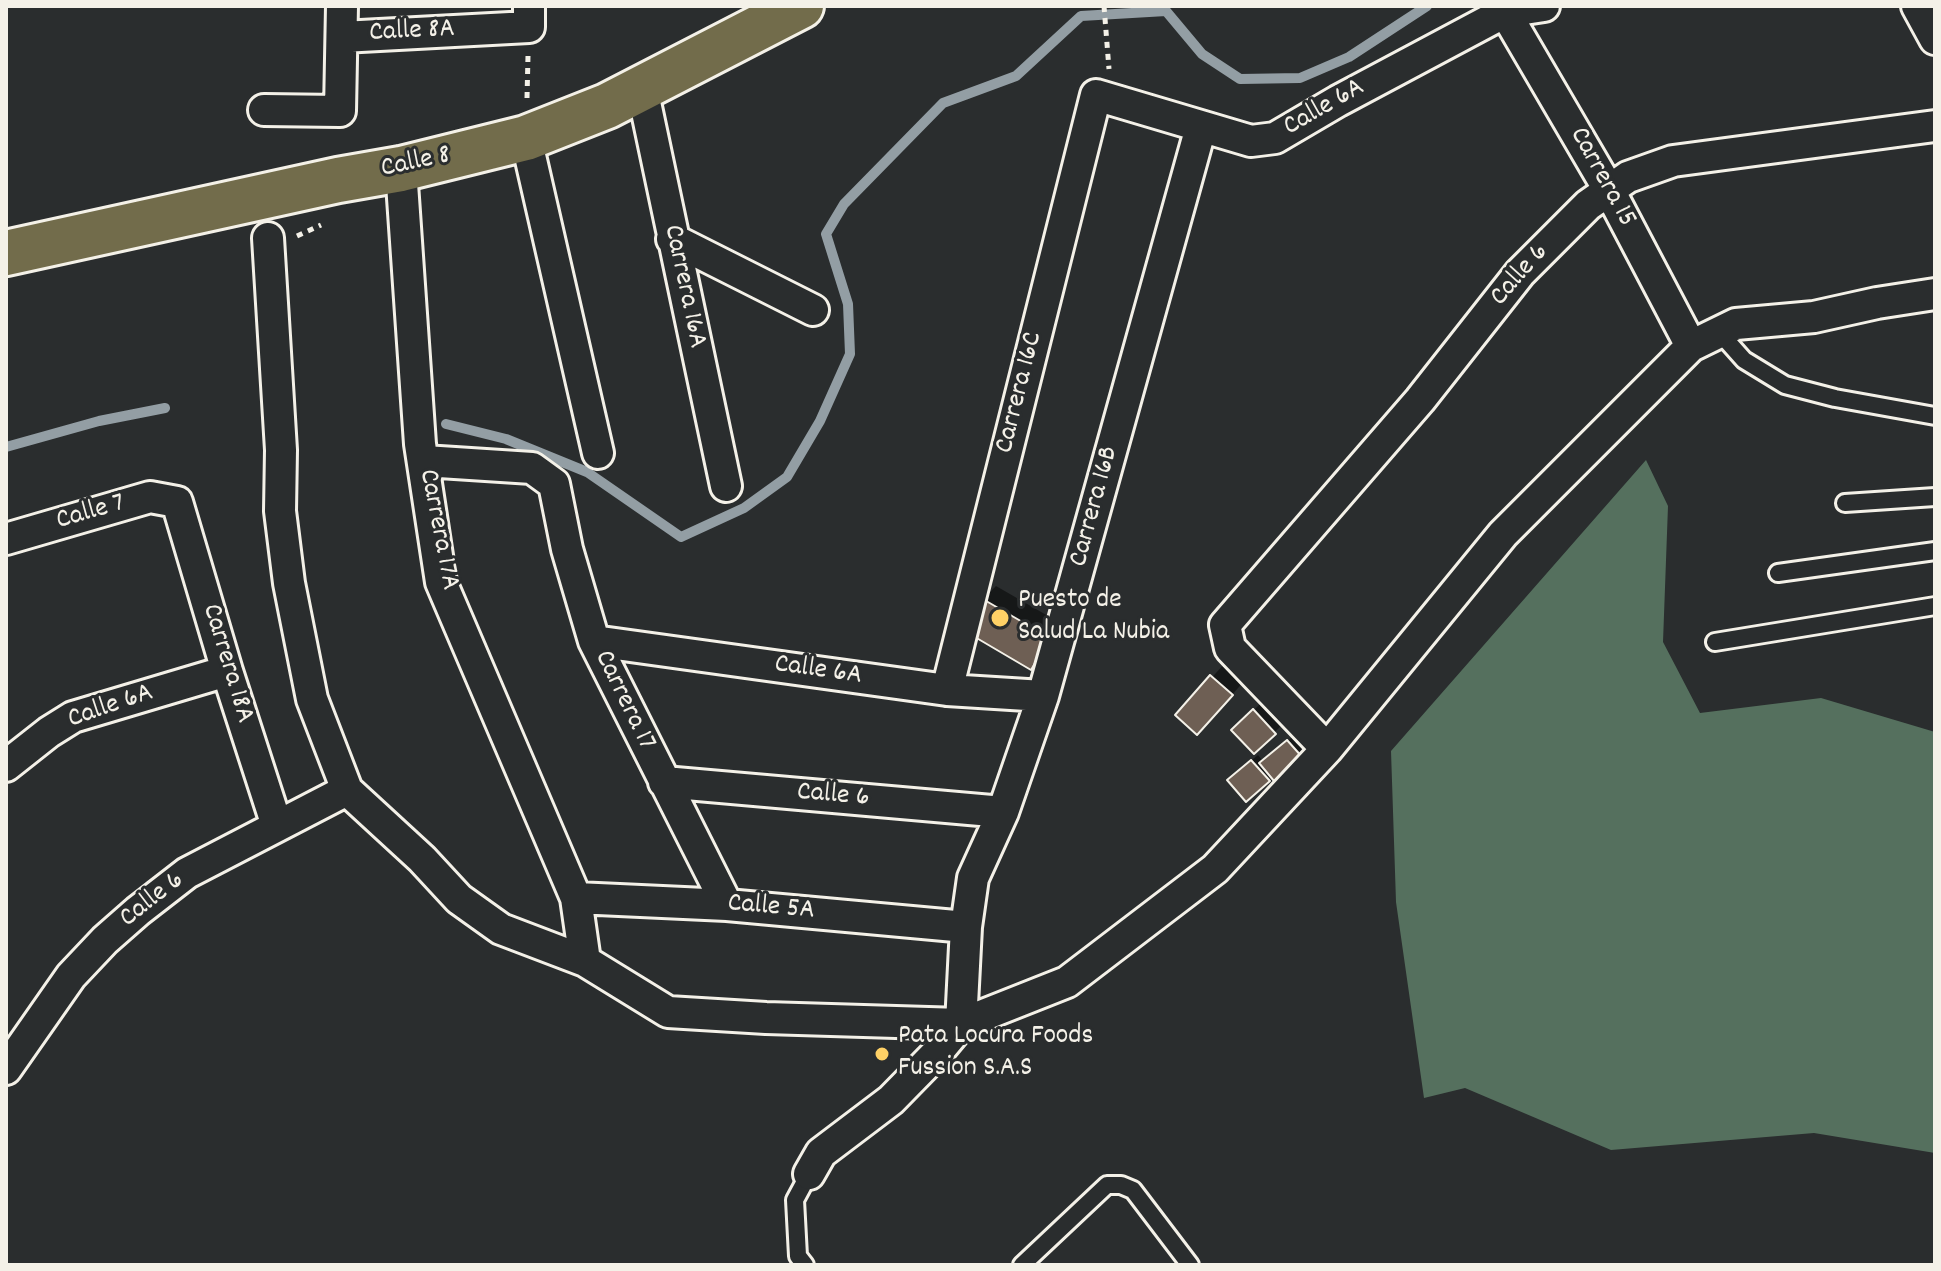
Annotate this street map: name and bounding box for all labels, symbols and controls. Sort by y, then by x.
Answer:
street label: Calle 8A [368,14,456,52]
street label: Calle 6A [1278,72,1372,146]
street label: Carrera 15 [1560,122,1642,234]
street label: Calle 8 [378,140,454,188]
street label: Carrera 16A [654,222,712,352]
street label: Calle 6 [1484,238,1558,314]
street label: Carrera 16C [990,329,1052,457]
street label: Carrera 16B [1064,443,1128,571]
street label: Carrera 17A [409,467,465,593]
street label: Calle 7 [53,488,129,540]
place label: Puesto de Salud La Nubia [1018,585,1169,651]
street label: Carrera 18A [192,600,260,728]
marker: Puesto de Salud La Nubia [989,607,1011,629]
street label: Carrera 17 [584,646,662,756]
street label: Calle 6A [772,649,864,695]
street label: Calle 6A [64,678,158,738]
street label: Calle 6 [795,777,871,817]
street label: Calle 6 [114,865,192,937]
street label: Calle 5A [726,888,816,930]
place label: Pata Locura Foods Fussion S.A.S [898,1021,1093,1087]
marker: Pata Locura Foods Fussion S.A.S [873,1045,891,1063]

